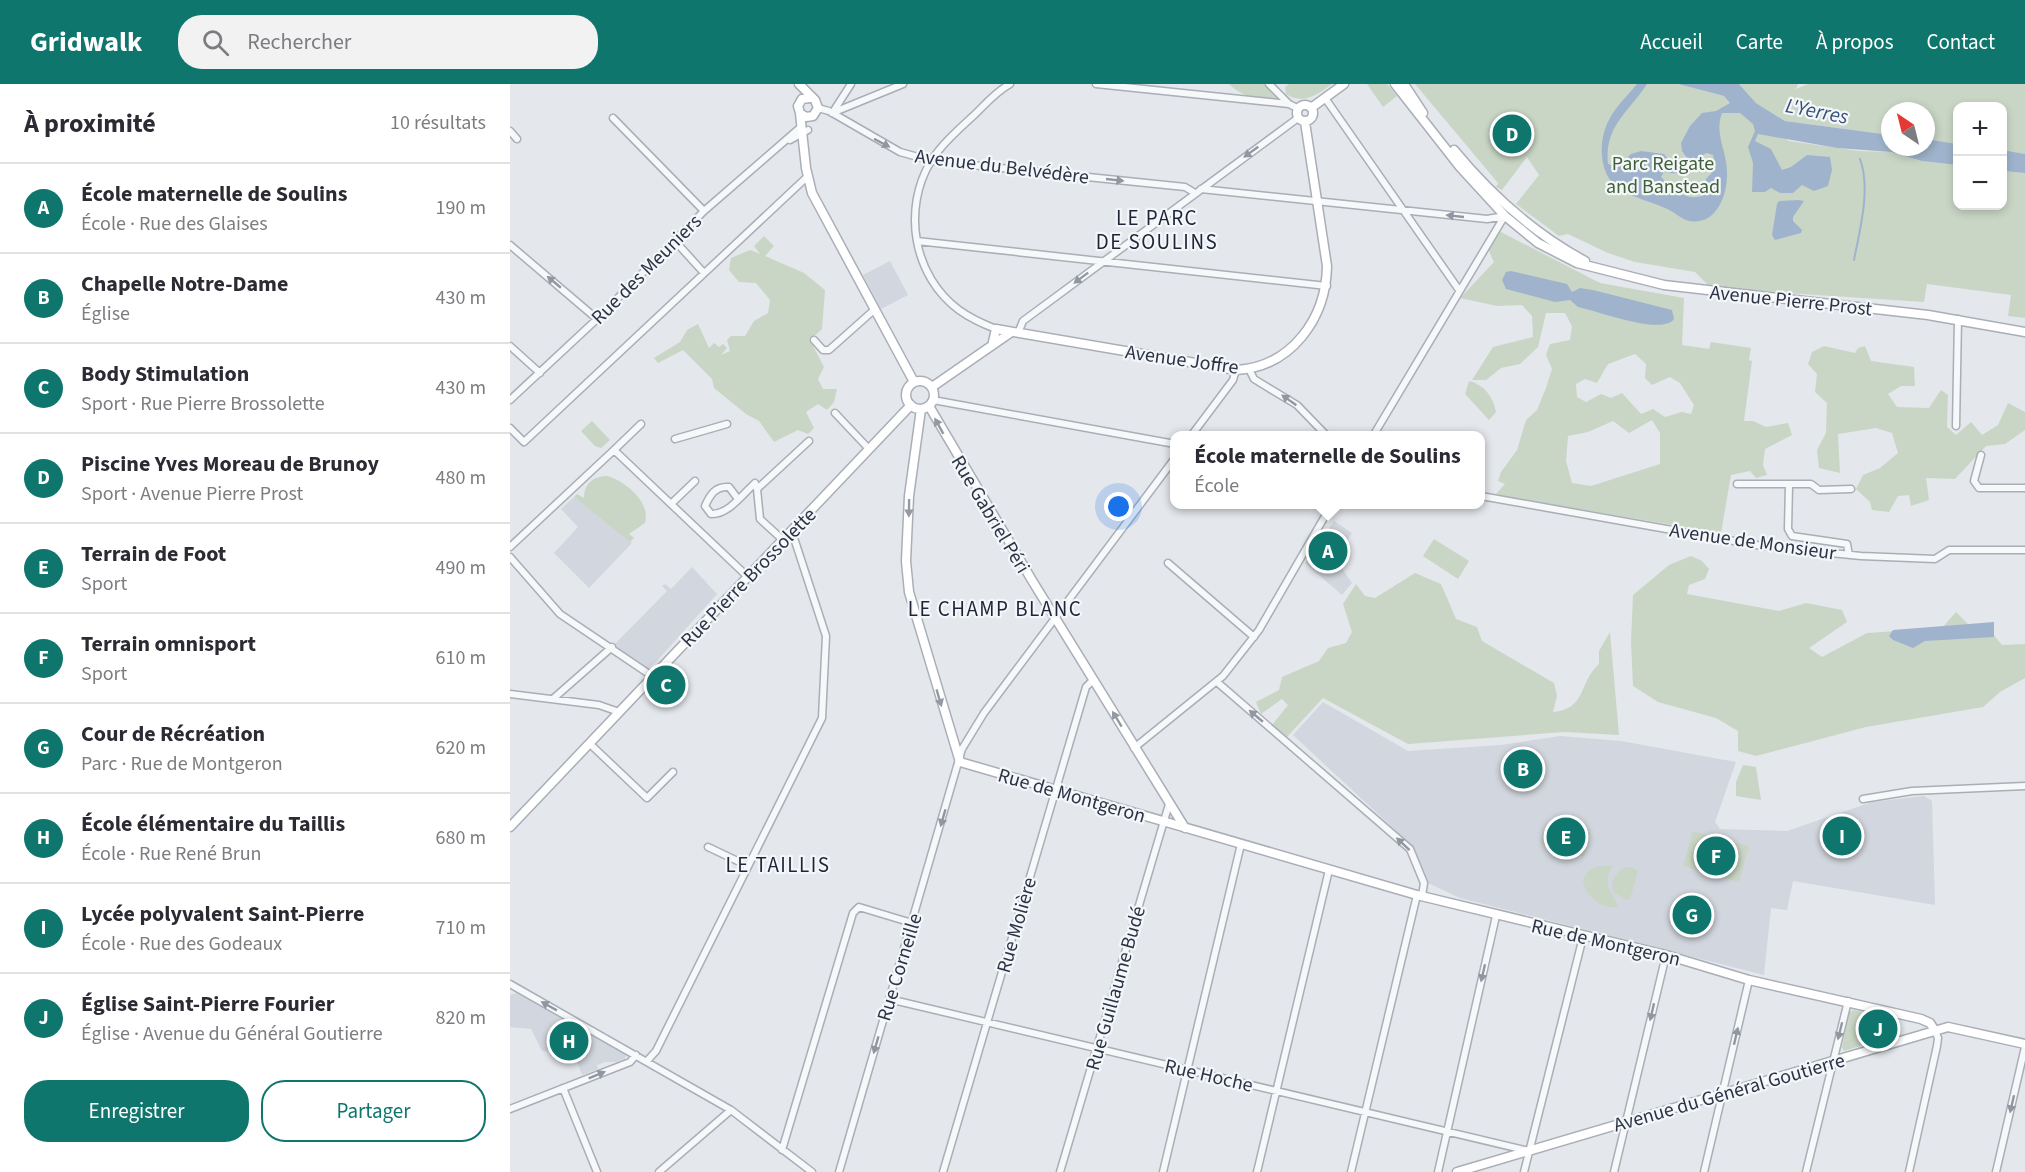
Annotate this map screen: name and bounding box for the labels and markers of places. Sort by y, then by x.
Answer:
pin: D [1492,112,1532,156]
pin: A [1308,528,1348,574]
pin: C [646,662,686,708]
pin: B [1504,746,1542,792]
pin: E [1546,814,1586,860]
pin: I [1822,814,1862,858]
pin: F [1696,834,1736,878]
pin: G [1672,892,1712,938]
pin: J [1858,1006,1898,1052]
pin: H [550,1018,588,1064]

